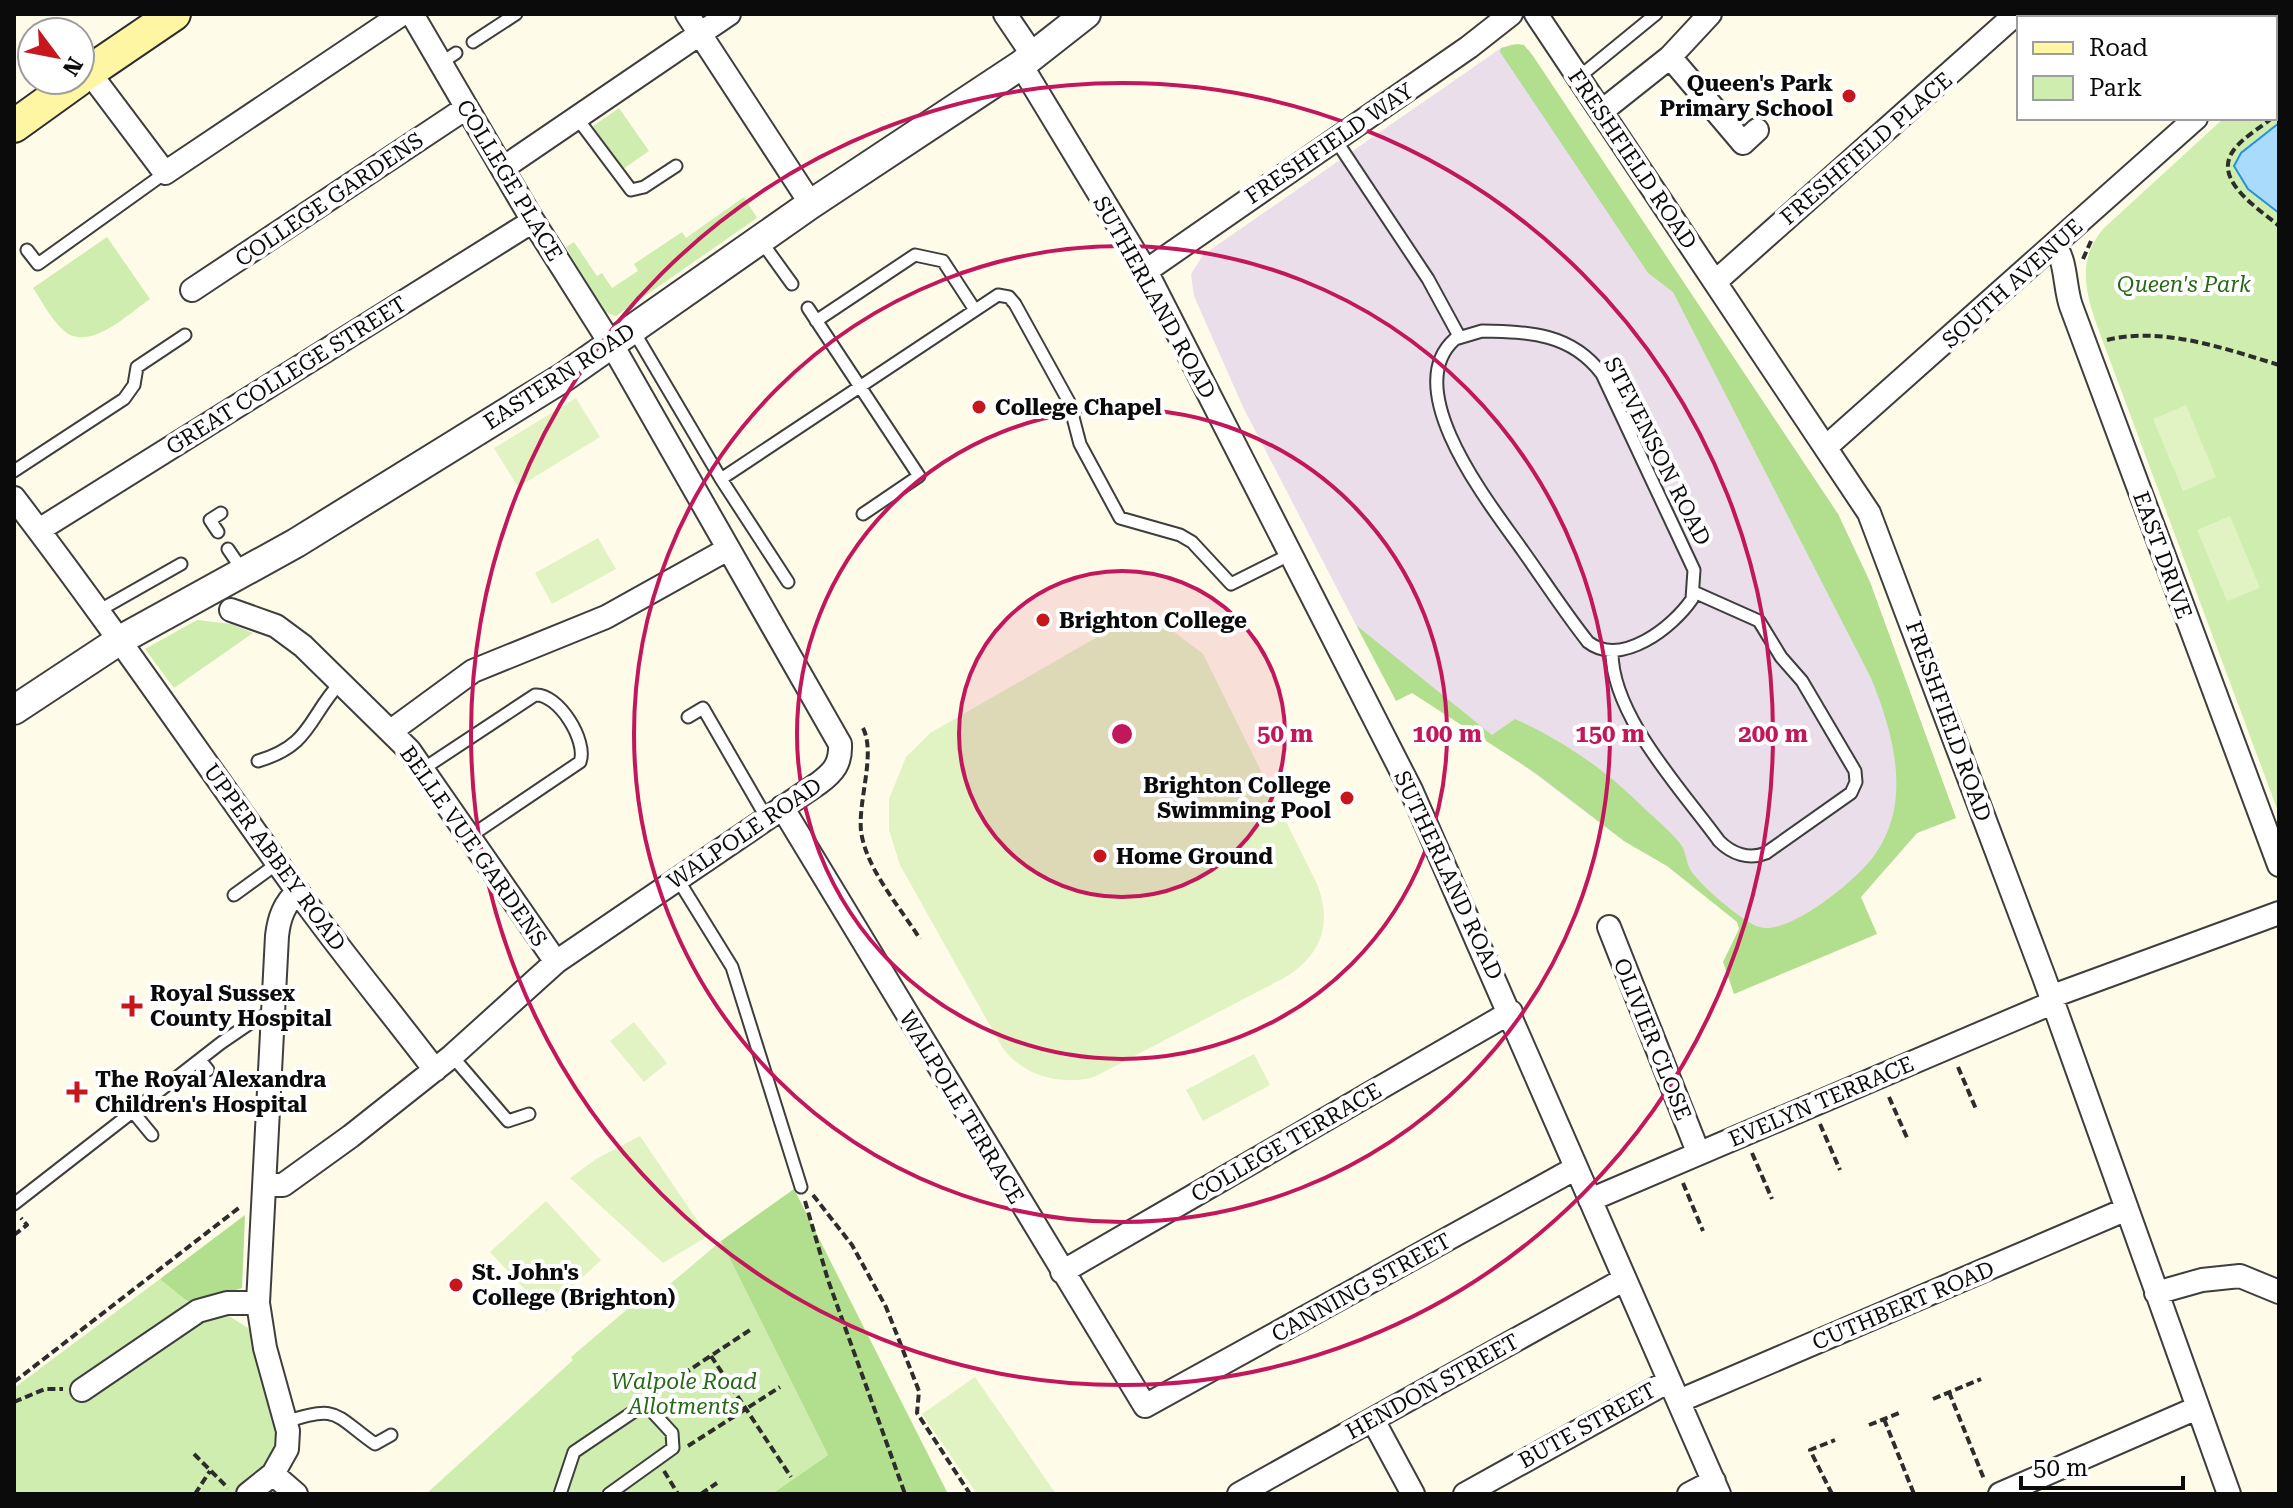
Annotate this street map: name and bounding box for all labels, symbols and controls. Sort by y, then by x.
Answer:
north arrow [16,16,96,96]
legend [2017,16,2277,120]
text: Road [2089,34,2148,62]
text: N [57,53,88,80]
street label: FRESHFIELD ROAD [1563,65,1702,254]
street label: FRESHFIELD PLACE [1775,67,1957,230]
place label: Queen's Park Primary School [1660,71,1833,121]
text: Park [2089,74,2142,102]
street label: FRESHFIELD WAY [1241,78,1418,209]
marker: Queen's Park Primary School [1840,87,1858,105]
street label: COLLEGE PLACE [452,95,568,265]
street label: COLLEGE GARDENS [231,127,428,272]
street label: SUTHERLAND ROAD [1088,192,1221,403]
street label: SOUTH AVENUE [1937,214,2088,353]
park label: Queen's Park [2117,272,2251,297]
street label: GREAT COLLEGE STREET [162,291,411,460]
street label: EASTERN ROAD [479,318,640,435]
street label: STEVENSON ROAD [1599,353,1716,550]
place label: College Chapel [995,395,1162,420]
marker: College Chapel [970,398,988,416]
street label: EAST DRIVE [2128,488,2197,622]
place label: Brighton College [1059,608,1247,633]
marker: Brighton College [1034,611,1052,629]
street label: FRESHFIELD ROAD [1901,618,1996,825]
centre of rings [1108,720,1136,748]
text: 50 m [1257,720,1313,748]
text: 100 m [1412,720,1482,748]
text: 150 m [1575,720,1645,748]
text: 200 m [1738,720,1808,748]
street label: BELLE VUE GARDENS [395,741,552,951]
street label: UPPER ABBEY ROAD [198,759,351,955]
street label: SUTHERLAND ROAD [1389,767,1508,984]
street label: WALPOLE ROAD [662,773,826,894]
place label: Brighton College Swimming Pool [1143,773,1331,823]
marker: Brighton College Swimming Pool [1338,789,1356,807]
place label: Home Ground [1116,844,1273,869]
marker: Home Ground [1091,847,1109,865]
street label: OLIVIER CLOSE [1609,955,1696,1124]
place label: Royal Sussex County Hospital [150,981,332,1031]
marker: Royal Sussex County Hospital [121,995,143,1017]
street label: WALPOLE TERRACE [894,1006,1029,1208]
street label: EVELYN TERRACE [1725,1051,1917,1152]
place label: The Royal Alexandra Children's Hospital [95,1067,326,1117]
street label: COLLEGE TERRACE [1187,1078,1386,1207]
marker: The Royal Alexandra Children's Hospital [66,1081,88,1103]
street label: CANNING STREET [1267,1228,1455,1347]
street label: CUTHBERT ROAD [1809,1256,1998,1355]
place label: St. John's College (Brighton) [472,1260,676,1310]
marker: St. John's College (Brighton) [447,1276,465,1294]
street label: HENDON STREET [1341,1329,1523,1444]
park label: Walpole Road Allotments [611,1369,757,1419]
street label: BUTE STREET [1514,1377,1660,1473]
scale bar [2021,1440,2183,1490]
text: 50 m [2033,1454,2088,1482]

